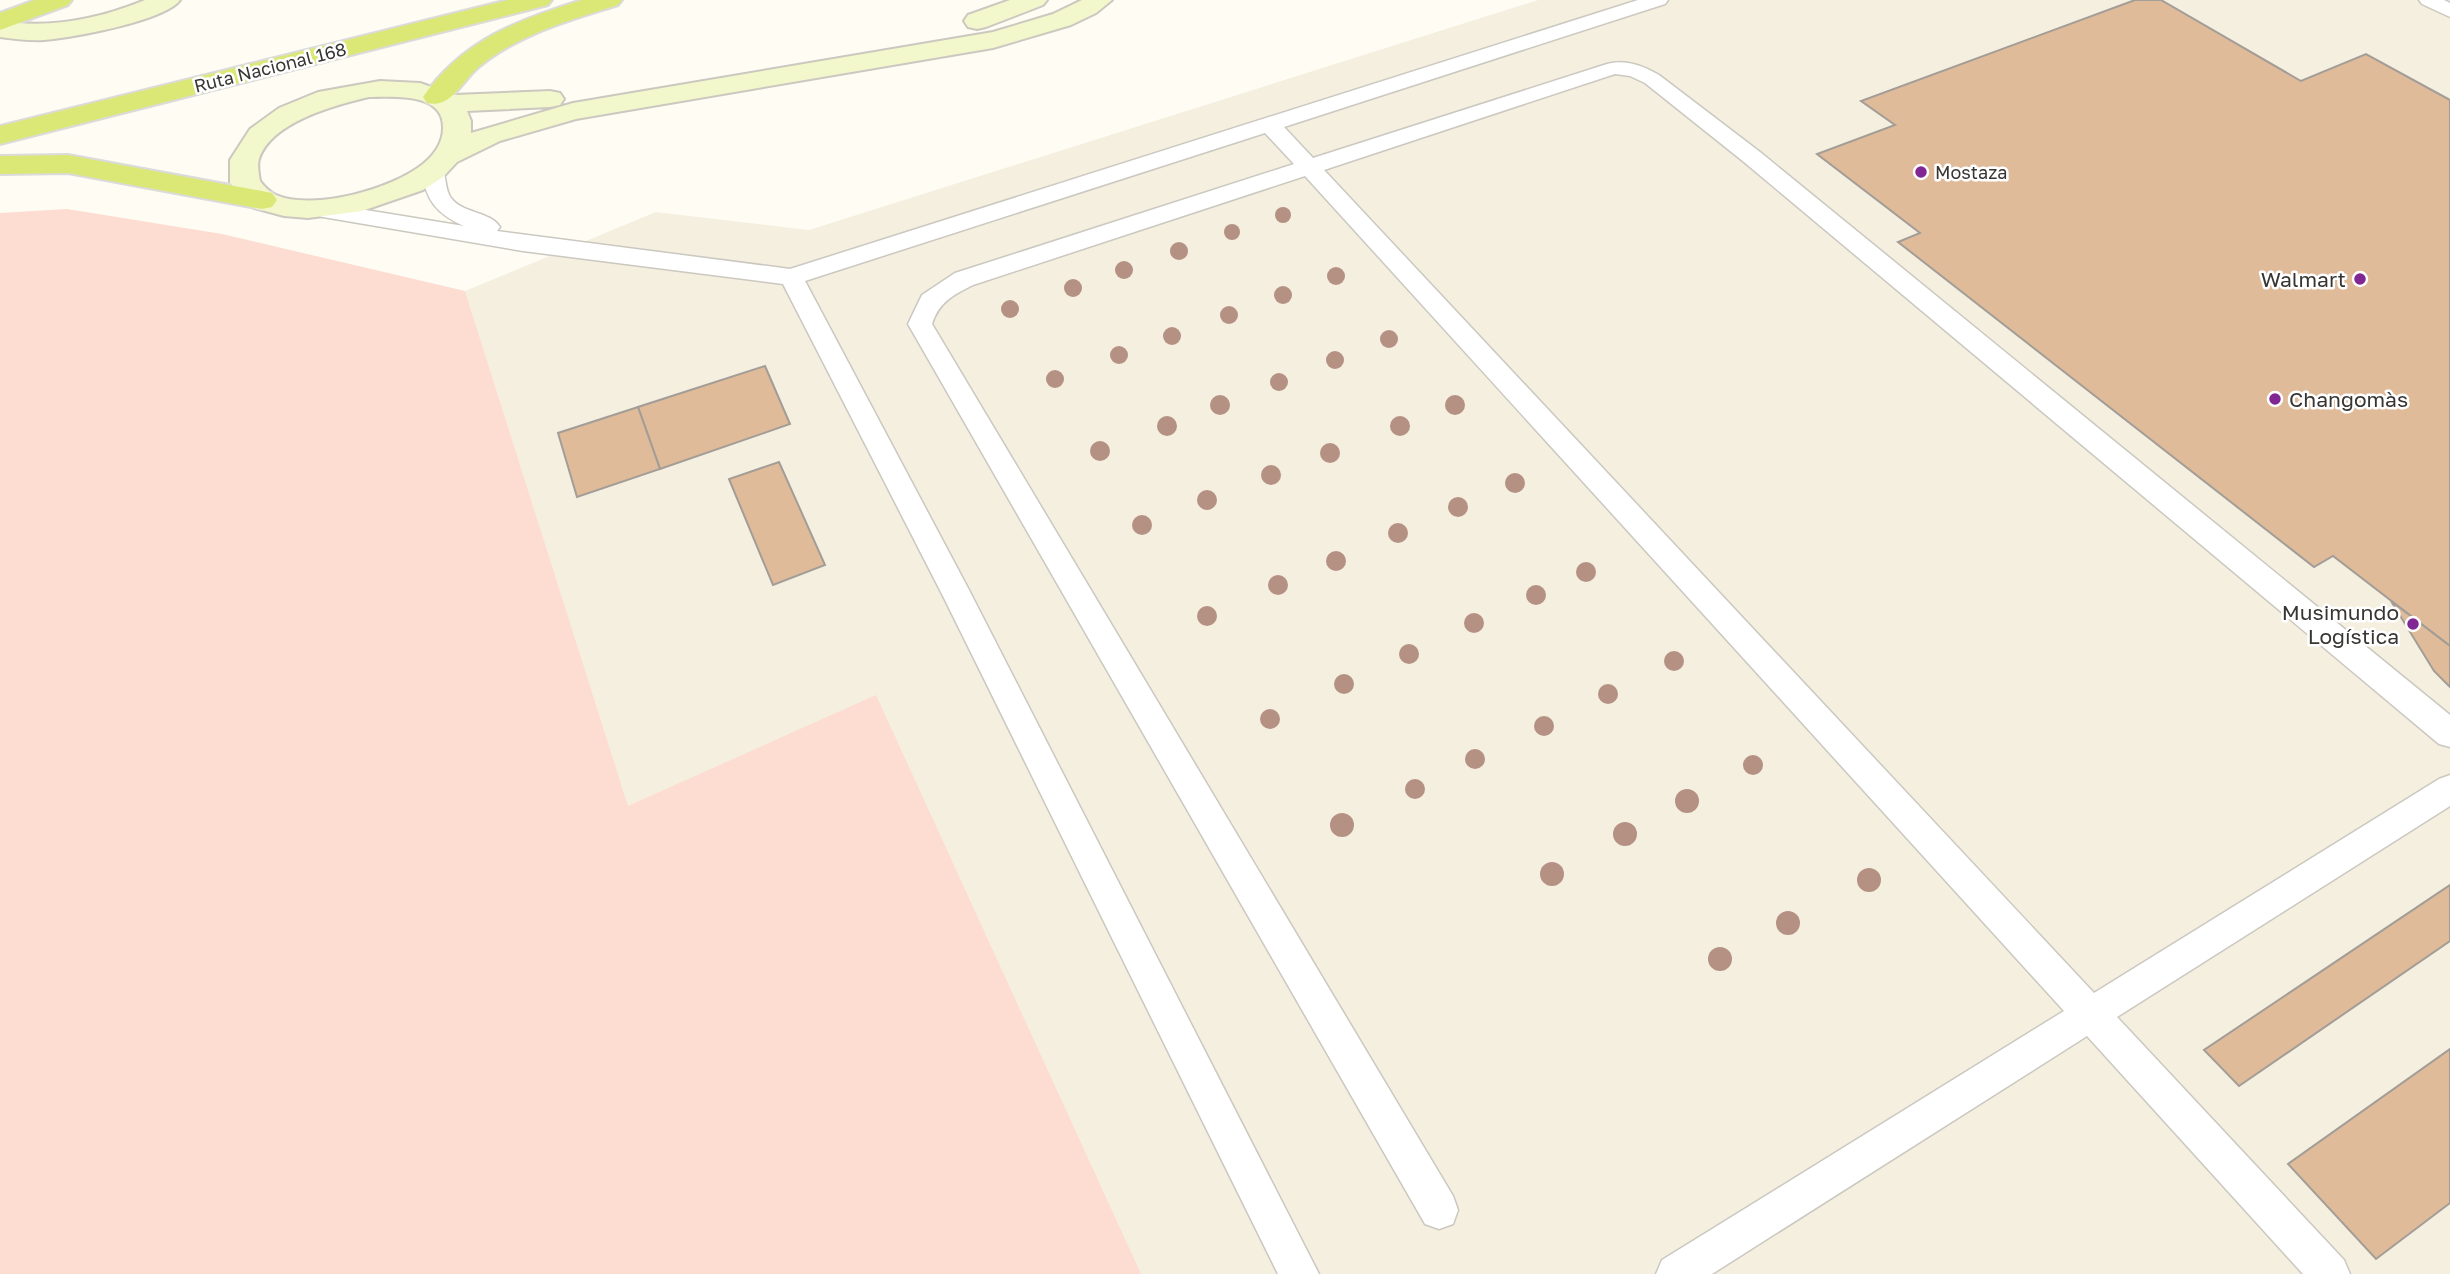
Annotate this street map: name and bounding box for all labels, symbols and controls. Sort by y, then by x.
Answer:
street label: Ruta Nacional 168 [192,37,348,97]
place label: Mostaza [1935,161,2008,183]
marker: Mostaza [1913,164,1929,180]
place label: Walmart [2261,266,2346,292]
marker: Walmart [2352,271,2368,287]
place label: Changomàs [2289,386,2408,412]
marker: Changomàs [2267,391,2283,407]
place label: Musimundo Logística [2282,599,2399,649]
marker: Musimundo Logística [2405,616,2421,632]

